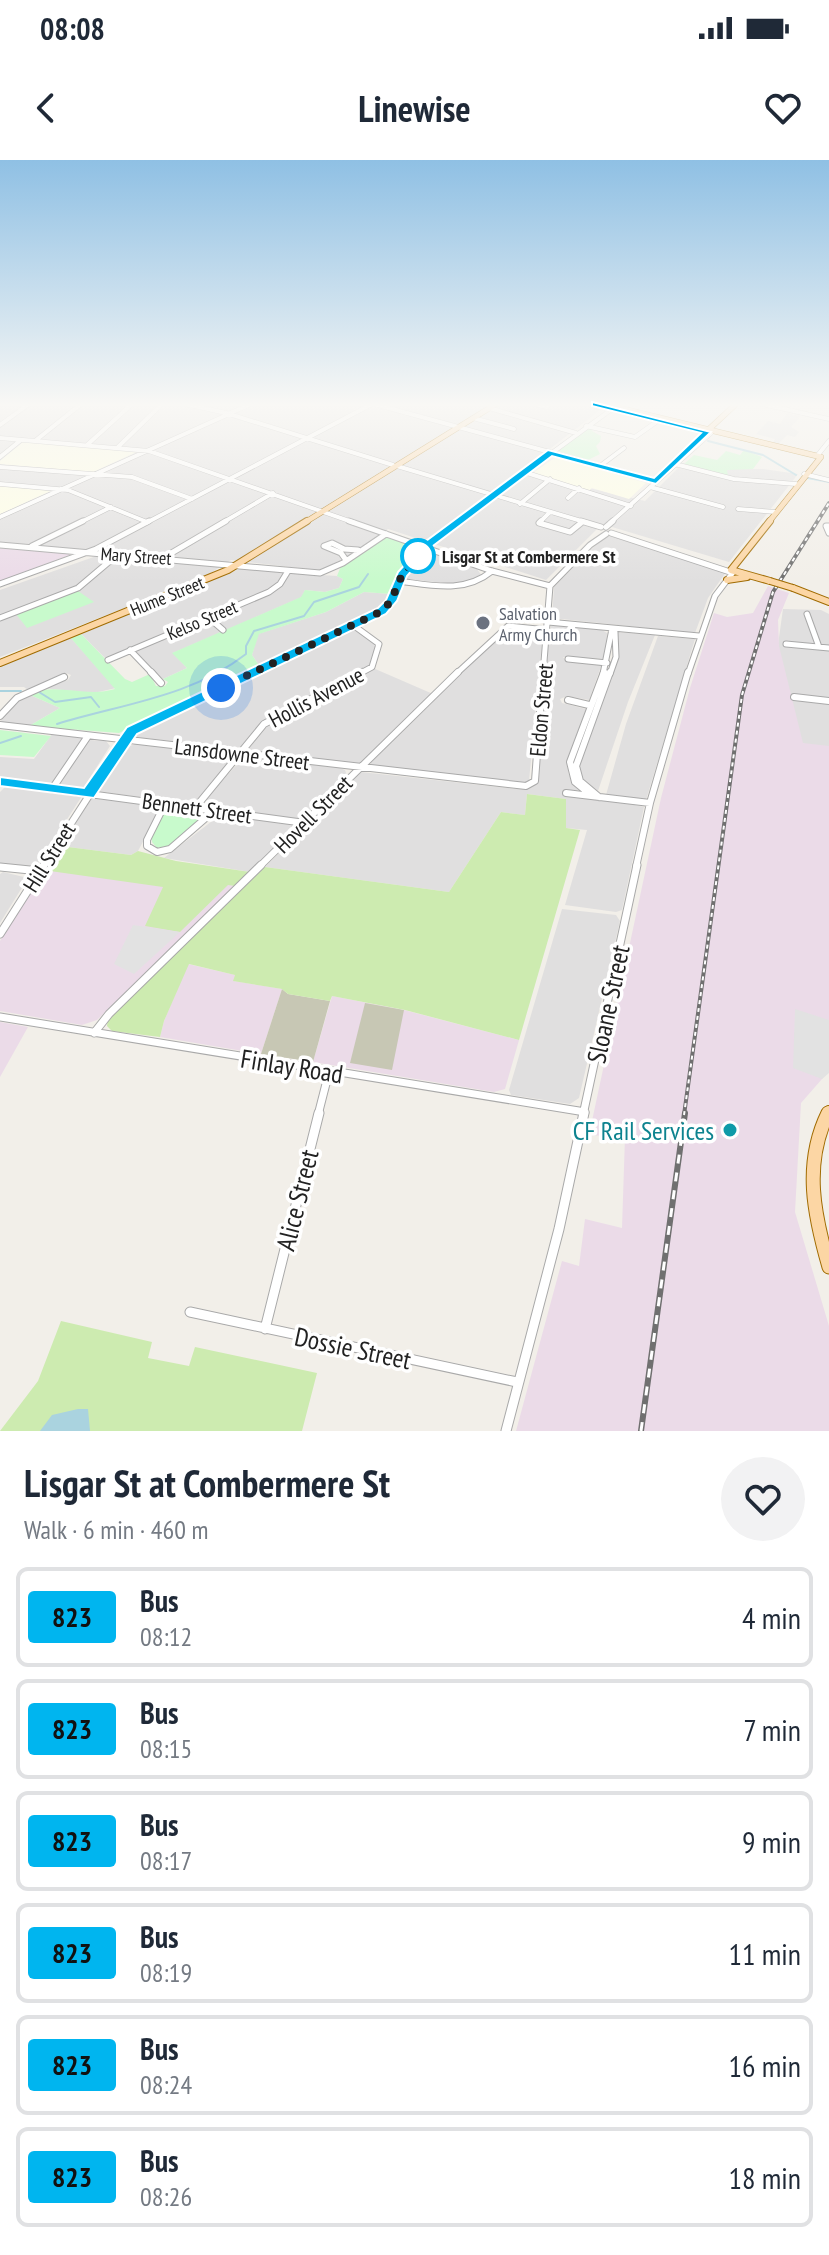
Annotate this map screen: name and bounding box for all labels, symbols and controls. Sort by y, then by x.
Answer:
text: 08:08 [40,9,105,48]
text: Linewise [358,85,471,132]
icon: back [24,86,68,130]
icon: heart [761,86,805,130]
marker: Lisgar St at Combermere St [401,539,435,573]
street label: Mary Street [100,542,172,570]
place label: Lisgar St at Combermere St [442,545,616,568]
street label: Hume Street [127,571,207,621]
street label: Kelso Street [163,595,241,645]
place label: Salvation Army Church [499,602,577,646]
marker: Salvation Army Church [474,614,492,632]
street label: Hollis Avenue [264,660,368,734]
street label: Eldon Street [523,662,559,758]
your location [201,668,241,708]
street label: Lansdowne Street [173,732,311,776]
street label: Hovell Street [268,769,358,859]
street label: Bennett Street [141,786,253,830]
street label: Hill Street [17,817,81,897]
street label: Sloane Street [579,942,637,1066]
street label: Finlay Road [238,1042,346,1090]
place label: CF Rail Services [573,1114,714,1147]
marker: CF Rail Services [721,1121,739,1139]
street label: Alice Street [269,1146,325,1254]
street label: Dossie Street [292,1320,414,1376]
button: heart [721,1457,805,1541]
text: Lisgar St at Combermere St [24,1458,390,1507]
text: Walk · 6 min · 460 m [24,1513,208,1546]
text: Bus [140,1581,179,1620]
text: 823 [52,1598,92,1635]
text: 4 min [742,1598,801,1637]
text: 08:12 [140,1620,192,1653]
text: Bus [140,1693,179,1732]
text: 823 [52,1710,92,1747]
text: 7 min [743,1710,801,1749]
text: 08:15 [140,1732,192,1765]
text: Bus [140,1805,179,1844]
text: 823 [52,1822,92,1859]
text: 9 min [742,1822,801,1861]
text: 08:17 [140,1844,192,1877]
text: Bus [140,1917,179,1956]
text: 823 [52,1934,92,1971]
text: 11 min [728,1934,801,1973]
text: 08:19 [140,1956,192,1989]
text: Bus [140,2029,179,2068]
text: 823 [52,2046,92,2083]
text: 16 min [728,2046,801,2085]
text: 08:24 [140,2068,192,2101]
text: Bus [140,2141,179,2180]
text: 823 [52,2158,92,2195]
text: 18 min [728,2158,801,2197]
text: 08:26 [140,2180,192,2213]

